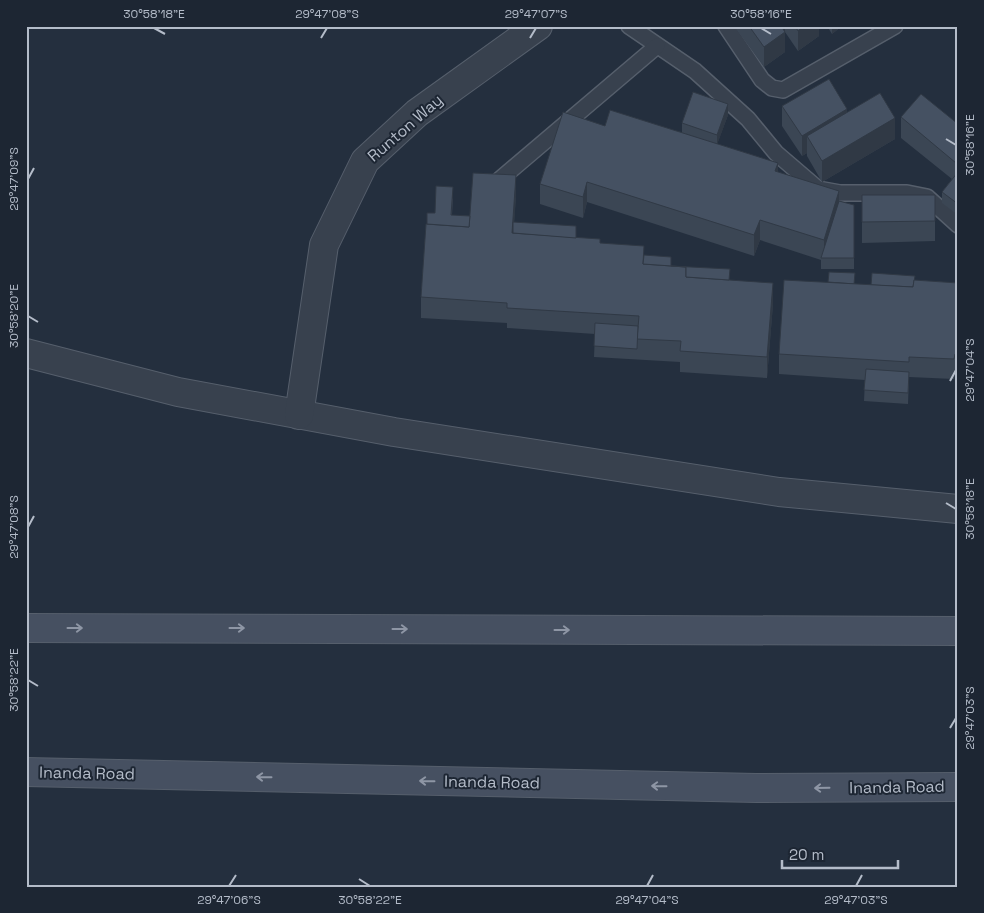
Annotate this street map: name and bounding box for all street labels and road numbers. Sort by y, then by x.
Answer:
street label: Runton Way [363,90,447,166]
street label: Inanda Road [39,762,135,784]
street label: Inanda Road [444,771,540,793]
street label: Inanda Road [849,776,945,798]

